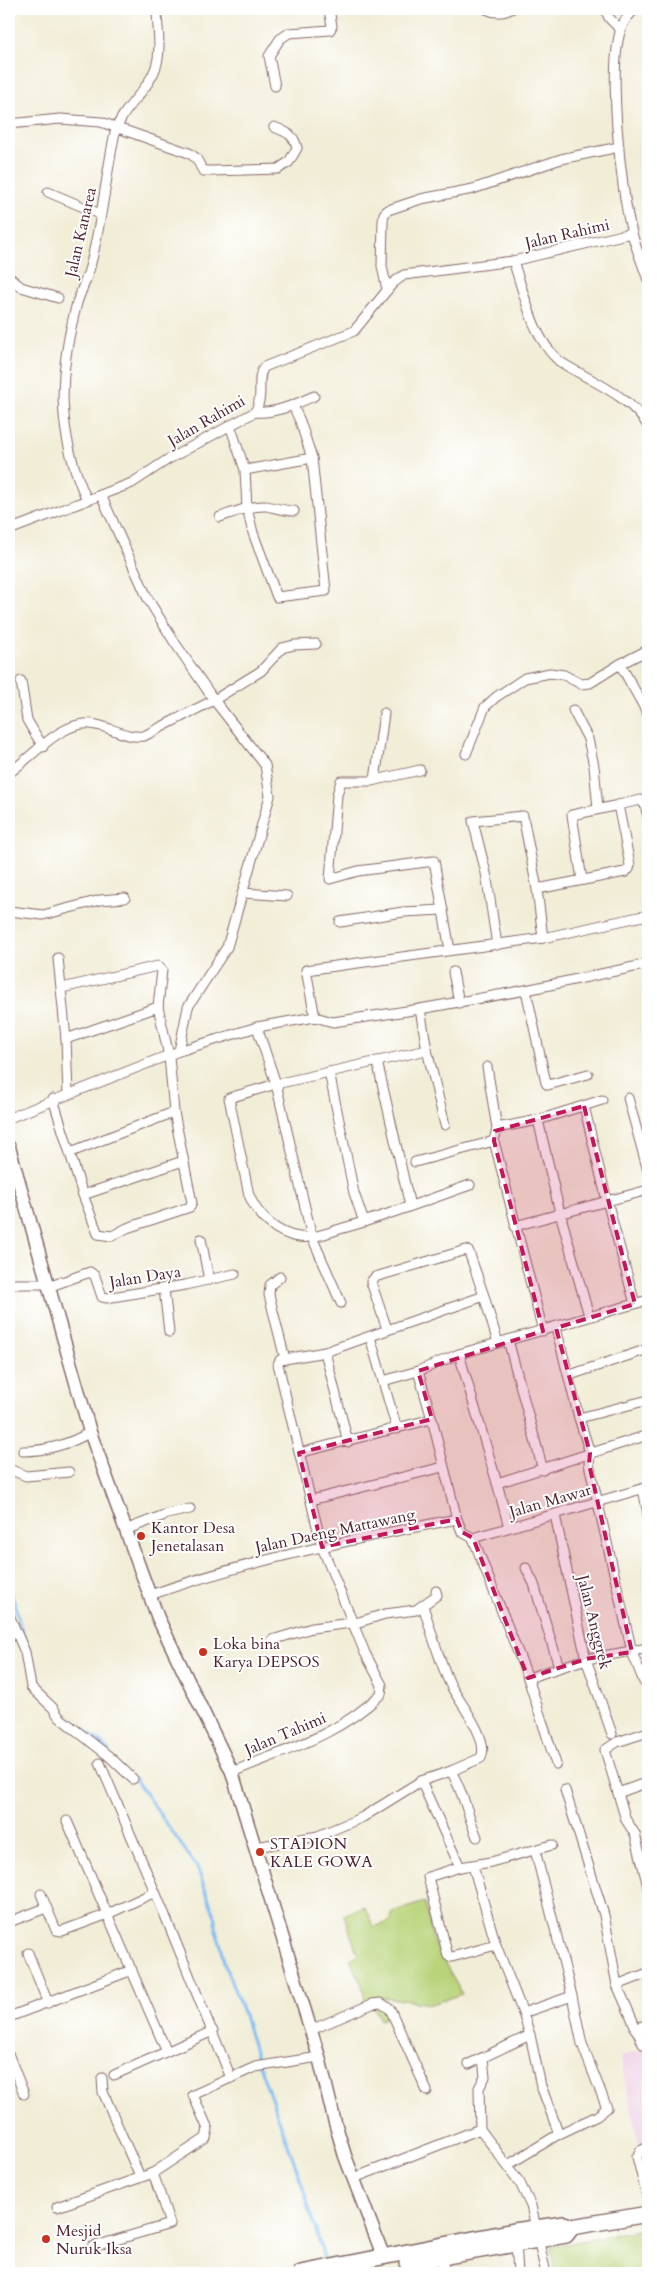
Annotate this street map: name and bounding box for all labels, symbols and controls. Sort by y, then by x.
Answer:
street label: Jalan Kanarea [60,185,102,281]
street label: Jalan Rahimi [521,213,612,255]
street label: Jalan Rahimi [162,390,250,453]
street label: Jalan Daya [106,1260,183,1294]
street label: Jalan Mawar [505,1479,594,1524]
street label: Jalan Daeng Mattawang [251,1503,417,1559]
place label: Kantor Desa Jenetalasan [149,1517,235,1557]
marker: Kantor Desa Jenetalasan [135,1530,147,1542]
street label: Jalan Anggrek [571,1571,617,1672]
place label: Loka bina Karya DEPSOS [213,1633,320,1673]
marker: Loka bina Karya DEPSOS [197,1646,209,1658]
street label: Jalan Tahimi [239,1707,330,1762]
place label: STADION KALE GOWA [270,1833,373,1873]
marker: STADION KALE GOWA [254,1846,266,1858]
place label: Mesjid Nuruk Iksa [56,2220,132,2260]
marker: Mesjid Nuruk Iksa [40,2233,52,2245]

